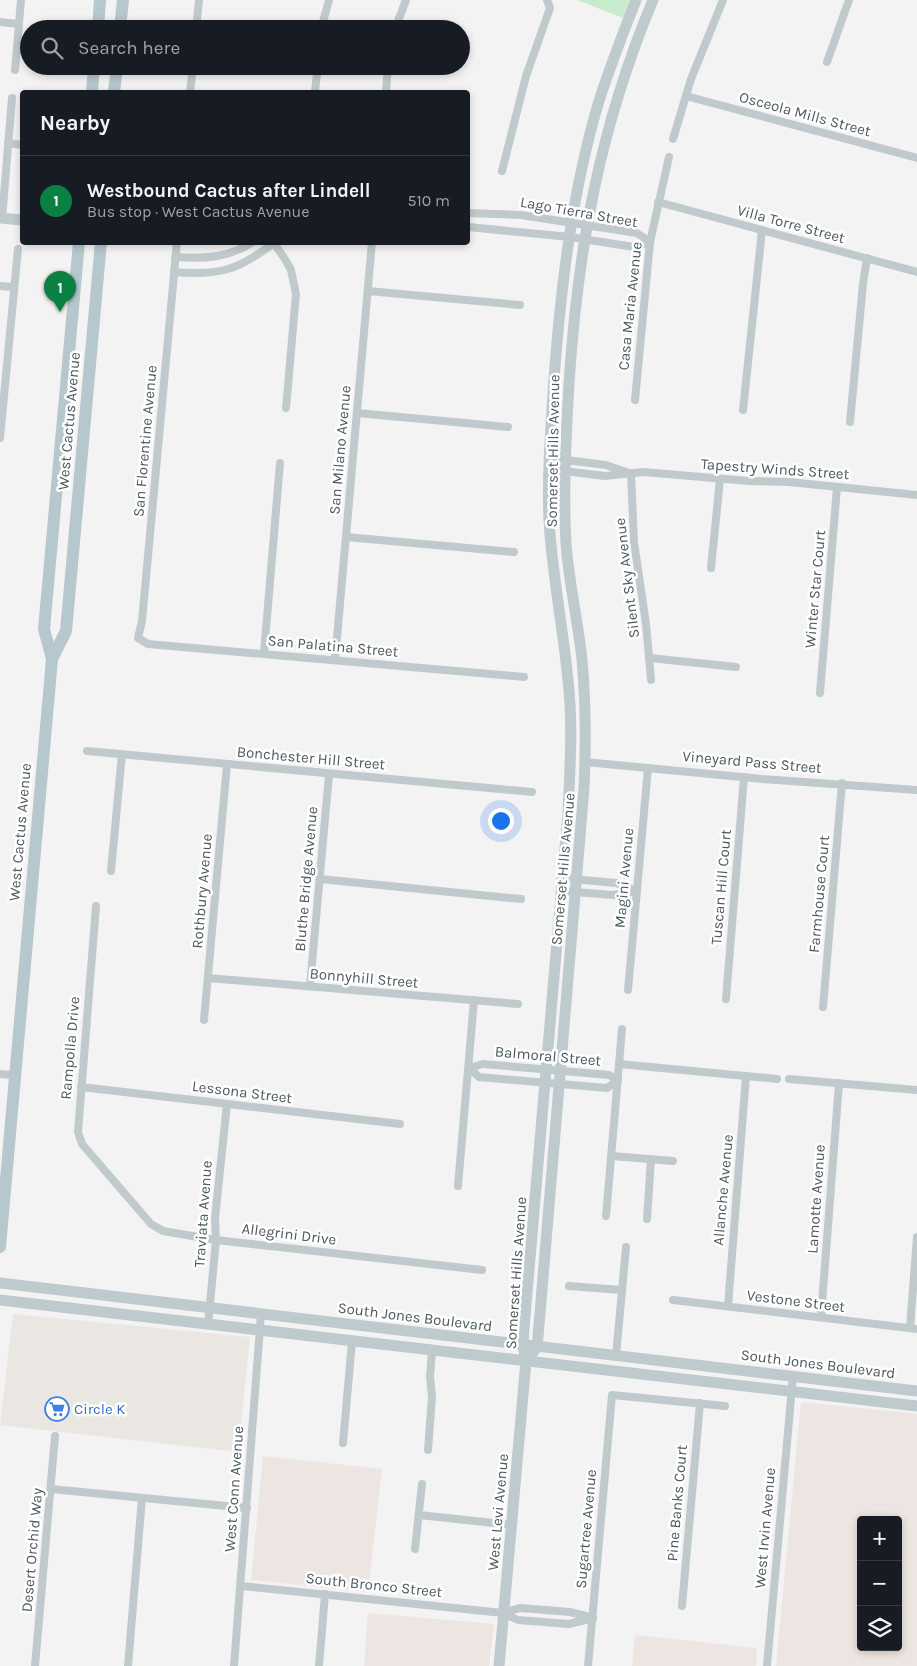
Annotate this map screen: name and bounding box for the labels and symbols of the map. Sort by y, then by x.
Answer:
street label: Osceola Mills Street [737,88,873,140]
street label: Lago Tierra Street [519,193,640,231]
street label: Villa Torre Street [735,201,847,247]
street label: Casa Maria Avenue [614,241,646,371]
pin: 1 [44,271,76,312]
street label: West Cactus Avenue [54,351,84,491]
street label: San Florentine Avenue [129,364,161,518]
street label: Somerset Hills Avenue [543,374,563,528]
street label: San Milano Avenue [325,385,355,515]
street label: Tapestry Winds Street [700,455,850,483]
street label: Silent Sky Avenue [611,517,643,639]
street label: Winter Star Court [801,529,829,649]
street label: San Palatina Street [267,631,399,661]
street label: Bonchester Hill Street [236,743,386,773]
street label: Vineyard Pass Street [682,747,823,777]
street label: West Cactus Avenue [5,762,35,902]
street label: Somerset Hills Avenue [547,792,579,946]
street label: Bluthe Bridge Avenue [291,806,321,952]
your location [488,808,514,834]
street label: Magini Avenue [611,827,637,929]
street label: Tuscan Hill Court [707,828,735,946]
street label: Rothbury Avenue [188,833,216,949]
street label: Farmhouse Court [805,834,833,954]
street label: Bonnyhill Street [309,964,420,992]
street label: Rampolla Drive [57,996,83,1100]
street label: Balmoral Street [494,1042,602,1070]
street label: Lessona Street [191,1077,293,1107]
street label: Allanche Avenue [709,1134,737,1246]
street label: Lamotte Avenue [803,1144,829,1254]
street label: Traviata Avenue [190,1160,216,1268]
street label: Somerset Hills Avenue [502,1196,530,1350]
street label: Allegrini Drive [241,1219,337,1249]
street label: Vestone Street [746,1286,847,1316]
street label: South Jones Boulevard [337,1299,493,1335]
street label: South Jones Boulevard [740,1346,896,1382]
supermarket icon: Circle K [44,1396,70,1422]
place label: Circle K [74,1400,125,1418]
street label: West Conn Avenue [221,1425,247,1553]
street label: Pine Banks Court [663,1444,691,1562]
street label: West Levi Avenue [484,1453,512,1571]
street label: West Irvin Avenue [751,1467,779,1589]
street label: Sugartree Avenue [572,1469,600,1589]
street label: Desert Orchid Way [18,1487,46,1613]
street label: South Bronco Street [305,1569,444,1601]

